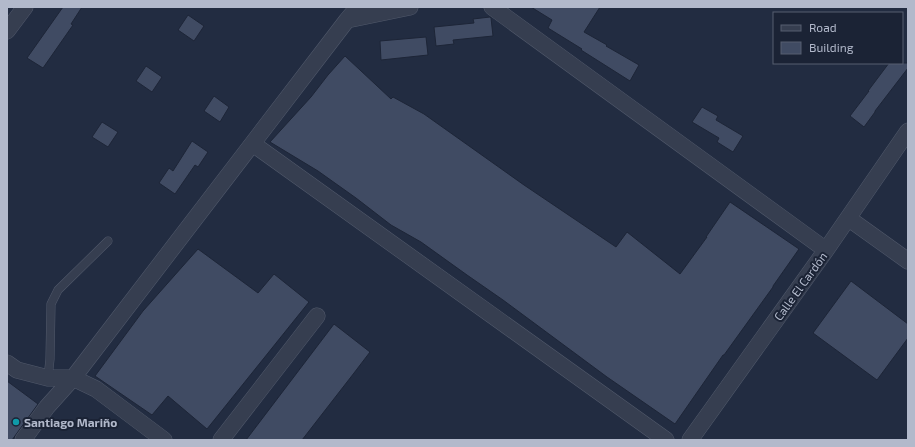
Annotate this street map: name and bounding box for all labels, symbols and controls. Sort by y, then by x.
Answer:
legend [773,12,903,64]
text: Road [809,20,837,34]
text: Building [809,40,854,54]
street label: Calle El Cardón [770,249,830,323]
place label: Santiago Mariño [24,415,117,429]
marker: Santiago Mariño [11,417,21,427]

